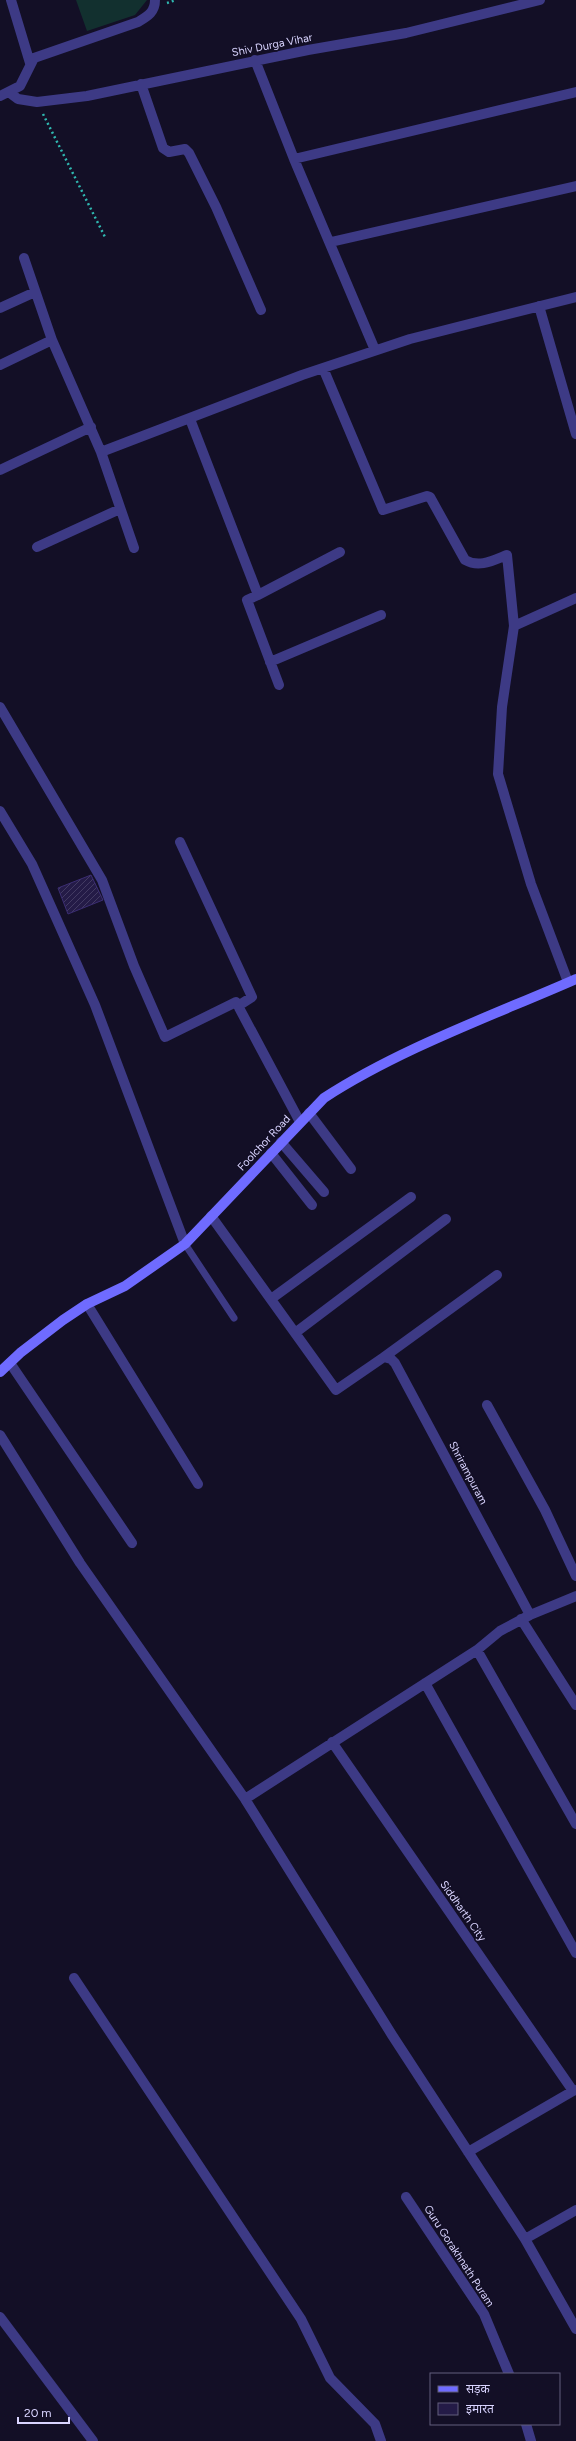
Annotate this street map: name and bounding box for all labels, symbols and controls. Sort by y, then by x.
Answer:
street label: Shiv Durga Vihar [231,31,314,59]
street label: Foolchor Road [235,1112,293,1174]
street label: Shrirampuram [446,1439,490,1507]
street label: Siddharth City [437,1878,489,1944]
street label: Guru Gorakhnath Puram [421,2203,497,2309]
legend [430,2373,560,2425]
text: सड़क [466,2382,491,2396]
scale bar [18,2399,69,2425]
text: इमारत [466,2402,495,2416]
text: 20 m [24,2406,52,2420]

